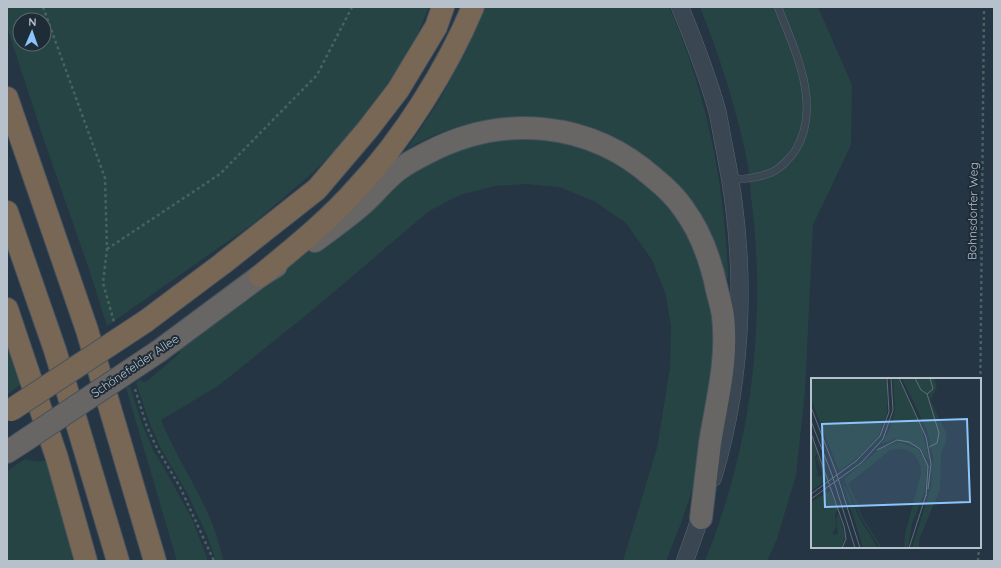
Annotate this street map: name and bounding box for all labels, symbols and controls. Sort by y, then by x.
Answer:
north arrow [12,12,52,52]
text: N [28,15,37,29]
street label: Bohnsdorfer Weg [964,162,981,260]
street label: Schönefelder Allee [88,331,182,401]
inset map [811,378,981,548]

